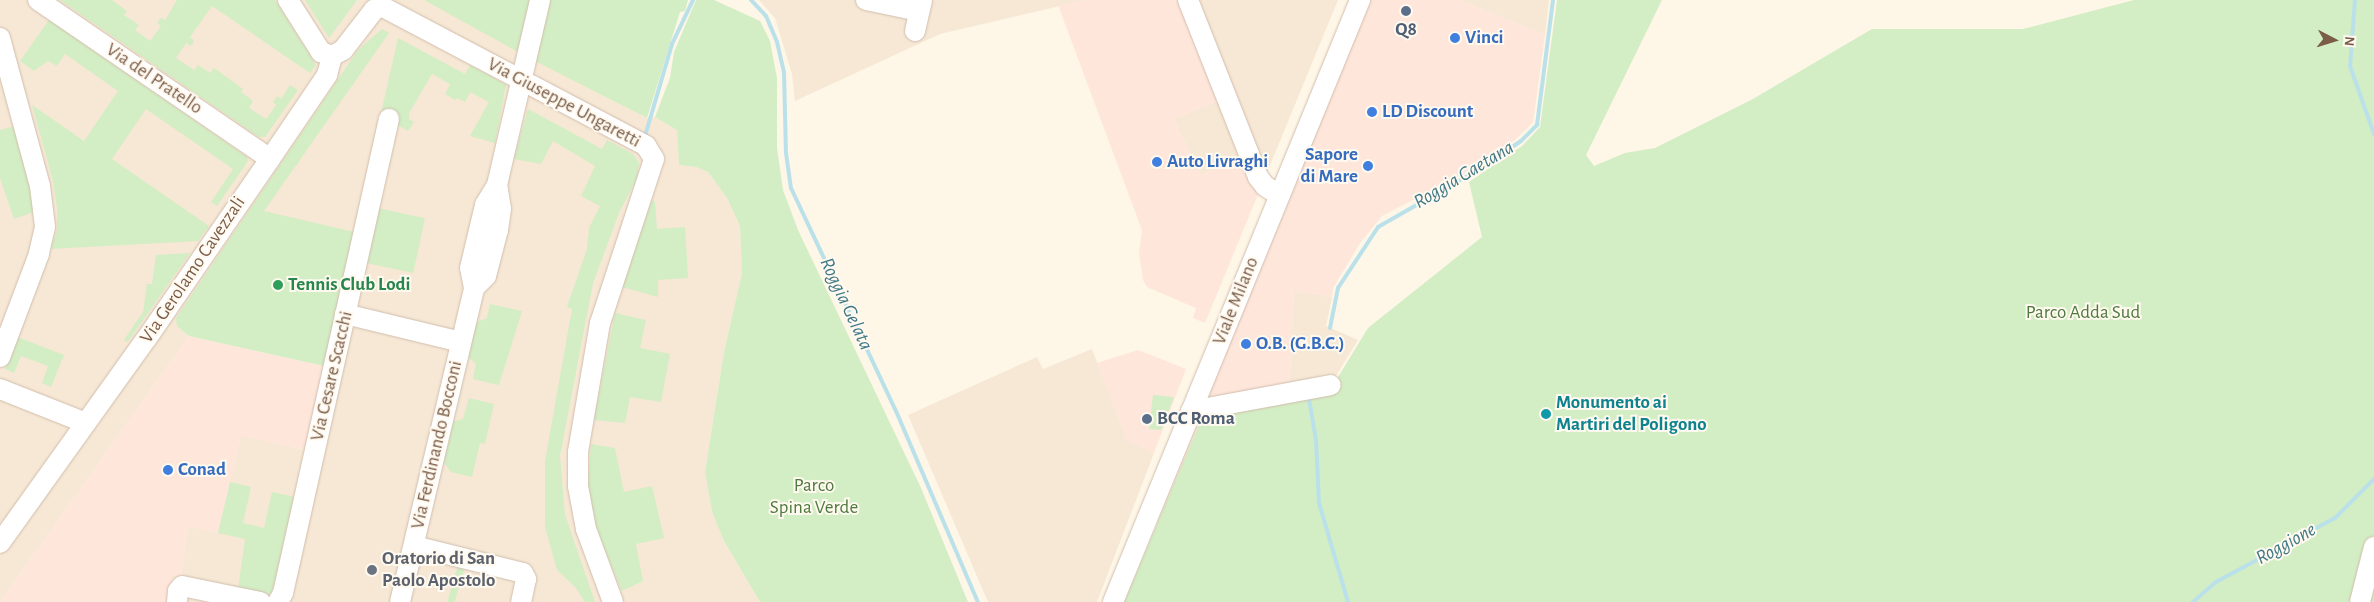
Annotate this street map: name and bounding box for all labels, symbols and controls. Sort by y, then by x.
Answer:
marker: Q8 [1400,5,1412,17]
north arrow [2309,15,2359,65]
place label: Q8 [1395,19,1417,41]
place label: Vinci [1465,27,1503,49]
marker: Vinci [1449,32,1461,44]
text: N [2342,36,2356,47]
street label: Via del Pratello [102,38,206,120]
street label: Via Giuseppe Ungaretti [483,53,645,153]
place label: LD Discount [1382,101,1473,123]
marker: LD Discount [1366,106,1378,118]
water label: Roggia Gaetana [1410,136,1518,214]
place label: Sapore di Mare [1301,144,1358,188]
place label: Auto Livraghi [1167,151,1268,173]
marker: Auto Livraghi [1151,156,1163,168]
marker: Sapore di Mare [1362,160,1374,172]
street label: Via Gerolamo Cavezzali [135,192,251,348]
water label: Roggia Gelata [814,254,878,354]
street label: Viale Milano [1208,254,1264,348]
place label: Tennis Club Lodi [288,274,410,296]
marker: Tennis Club Lodi [272,279,284,291]
park label: Parco Adda Sud [2026,302,2140,324]
street label: Via Cesare Scacchi [306,309,358,443]
place label: O.B. (G.B.C.) [1256,333,1345,355]
marker: O.B. (G.B.C.) [1240,338,1252,350]
street label: Via Ferdinando Bocconi [407,359,467,531]
place label: Monumento ai Martiri del Poligono [1556,392,1707,436]
place label: BCC Roma [1157,408,1235,430]
marker: Monumento ai Martiri del Poligono [1540,408,1552,420]
marker: BCC Roma [1141,413,1153,425]
place label: Conad [178,459,226,481]
marker: Conad [162,464,174,476]
park label: Parco Spina Verde [770,475,858,519]
water label: Roggione [2252,518,2320,570]
place label: Oratorio di San Paolo Apostolo [382,548,495,592]
marker: Oratorio di San Paolo Apostolo [366,564,378,576]

